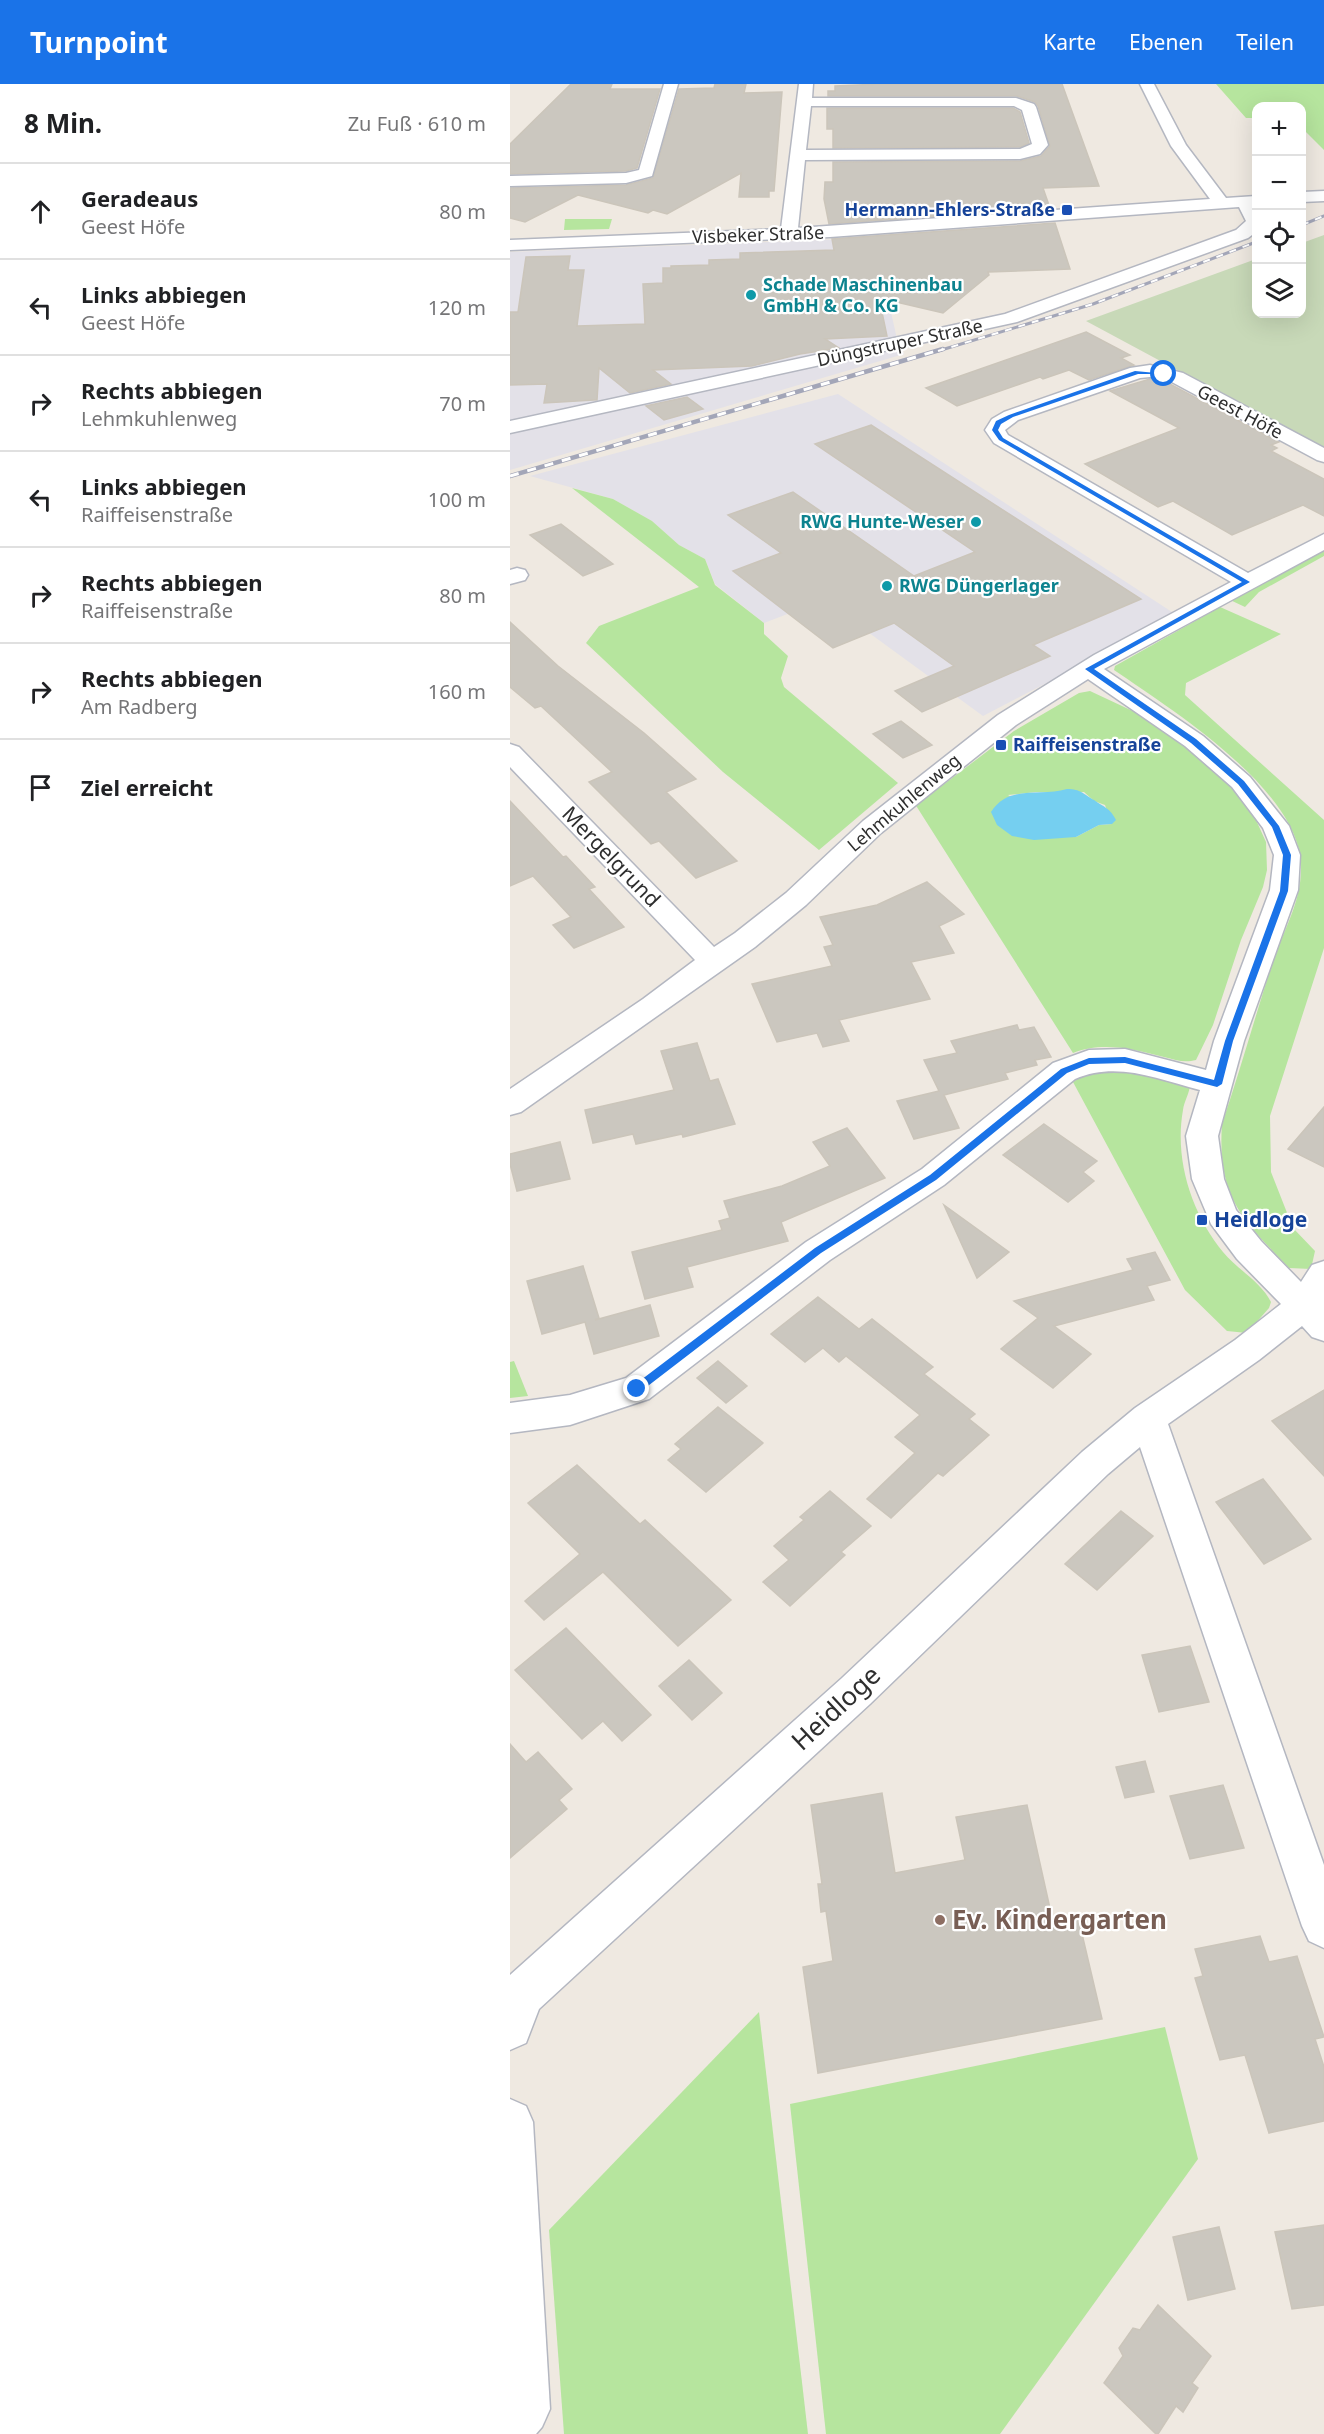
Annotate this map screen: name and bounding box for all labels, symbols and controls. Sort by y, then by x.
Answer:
text: Turnpoint [30,23,168,61]
text: Karte [1043,28,1096,56]
text: Ebenen [1129,28,1203,56]
text: Teilen [1236,28,1294,56]
map controls [1252,102,1306,318]
button: + [1252,102,1306,156]
text: 8 Min. [24,105,102,141]
text: Zu Fuß · 610 m [348,110,486,137]
button: − [1252,156,1306,210]
text: Geradeaus [81,183,198,213]
icon: ahead [24,195,57,228]
place label: Hermann-Ehlers-Straße [845,197,1055,221]
text: 80 m [439,198,486,225]
marker: Hermann-Ehlers-Straße [1060,203,1074,217]
button: locate [1252,210,1306,264]
text: Geest Höfe [81,213,185,240]
street label: Visbeker Straße [691,220,824,248]
button: layers [1252,264,1306,318]
place label: Schade Maschinenbau GmbH & Co. KG [763,272,963,317]
text: Links abbiegen [81,279,247,309]
marker: Schade Maschinenbau GmbH & Co. KG [744,288,758,302]
icon: left [24,291,57,324]
text: 120 m [428,294,486,321]
text: Geest Höfe [81,309,185,336]
street label: Düngstruper Straße [815,313,985,371]
route start [1150,360,1176,386]
text: Rechts abbiegen [81,375,263,405]
street label: Geest Höfe [1193,379,1288,444]
icon: right [24,387,57,420]
text: 70 m [439,390,486,417]
text: Lehmkuhlenweg [81,405,237,432]
text: Links abbiegen [81,471,247,501]
icon: left [24,483,57,516]
text: 100 m [428,486,486,513]
text: Raiffeisenstraße [81,501,233,528]
place label: RWG Hunte-Weser [800,509,964,533]
marker: RWG Hunte-Weser [969,515,983,529]
text: Rechts abbiegen [81,567,263,597]
place label: RWG Düngerlager [899,573,1059,597]
icon: right [24,579,57,612]
marker: RWG Düngerlager [880,579,894,593]
text: 80 m [439,582,486,609]
text: Raiffeisenstraße [81,597,233,624]
text: Rechts abbiegen [81,663,263,693]
icon: right [24,675,57,708]
text: 160 m [428,678,486,705]
text: Am Radberg [81,693,198,720]
place label: Raiffeisenstraße [1013,732,1161,756]
marker: Raiffeisenstraße [994,738,1008,752]
street label: Lehmkuhlenweg [842,748,965,857]
icon: arrive [24,771,57,804]
text: Ziel erreicht [81,772,213,802]
street label: Mergelgrund [556,800,667,913]
place label: Heidloge [1214,1205,1307,1233]
marker: Heidloge [1195,1213,1209,1227]
route end [623,1375,649,1401]
street label: Heidloge [783,1657,888,1758]
place label: Ev. Kindergarten [952,1901,1167,1937]
marker: Ev. Kindergarten [933,1913,947,1927]

